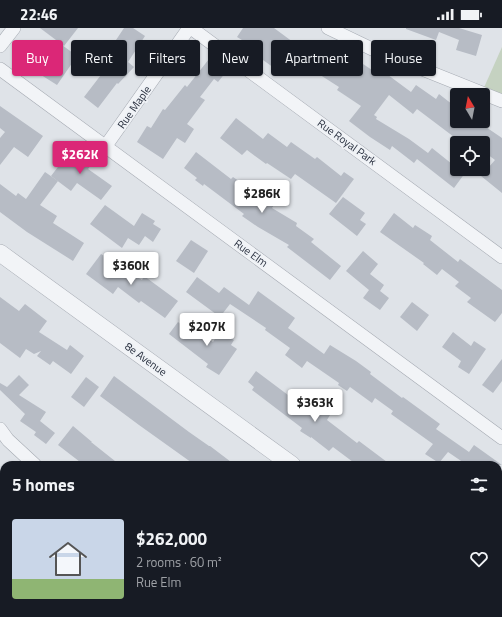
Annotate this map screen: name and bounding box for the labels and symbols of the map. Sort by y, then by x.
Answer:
street label: Rue Maple [113,82,155,132]
north arrow [450,88,490,128]
street label: Rue Royal Park [314,115,380,169]
pin: $262K [52,141,108,175]
pin: $286K [234,180,290,214]
street label: Rue Elm [231,235,271,271]
pin: $360K [103,252,159,286]
pin: $207K [179,313,235,347]
street label: 8e Avenue [122,338,171,380]
pin: $363K [287,389,343,423]

